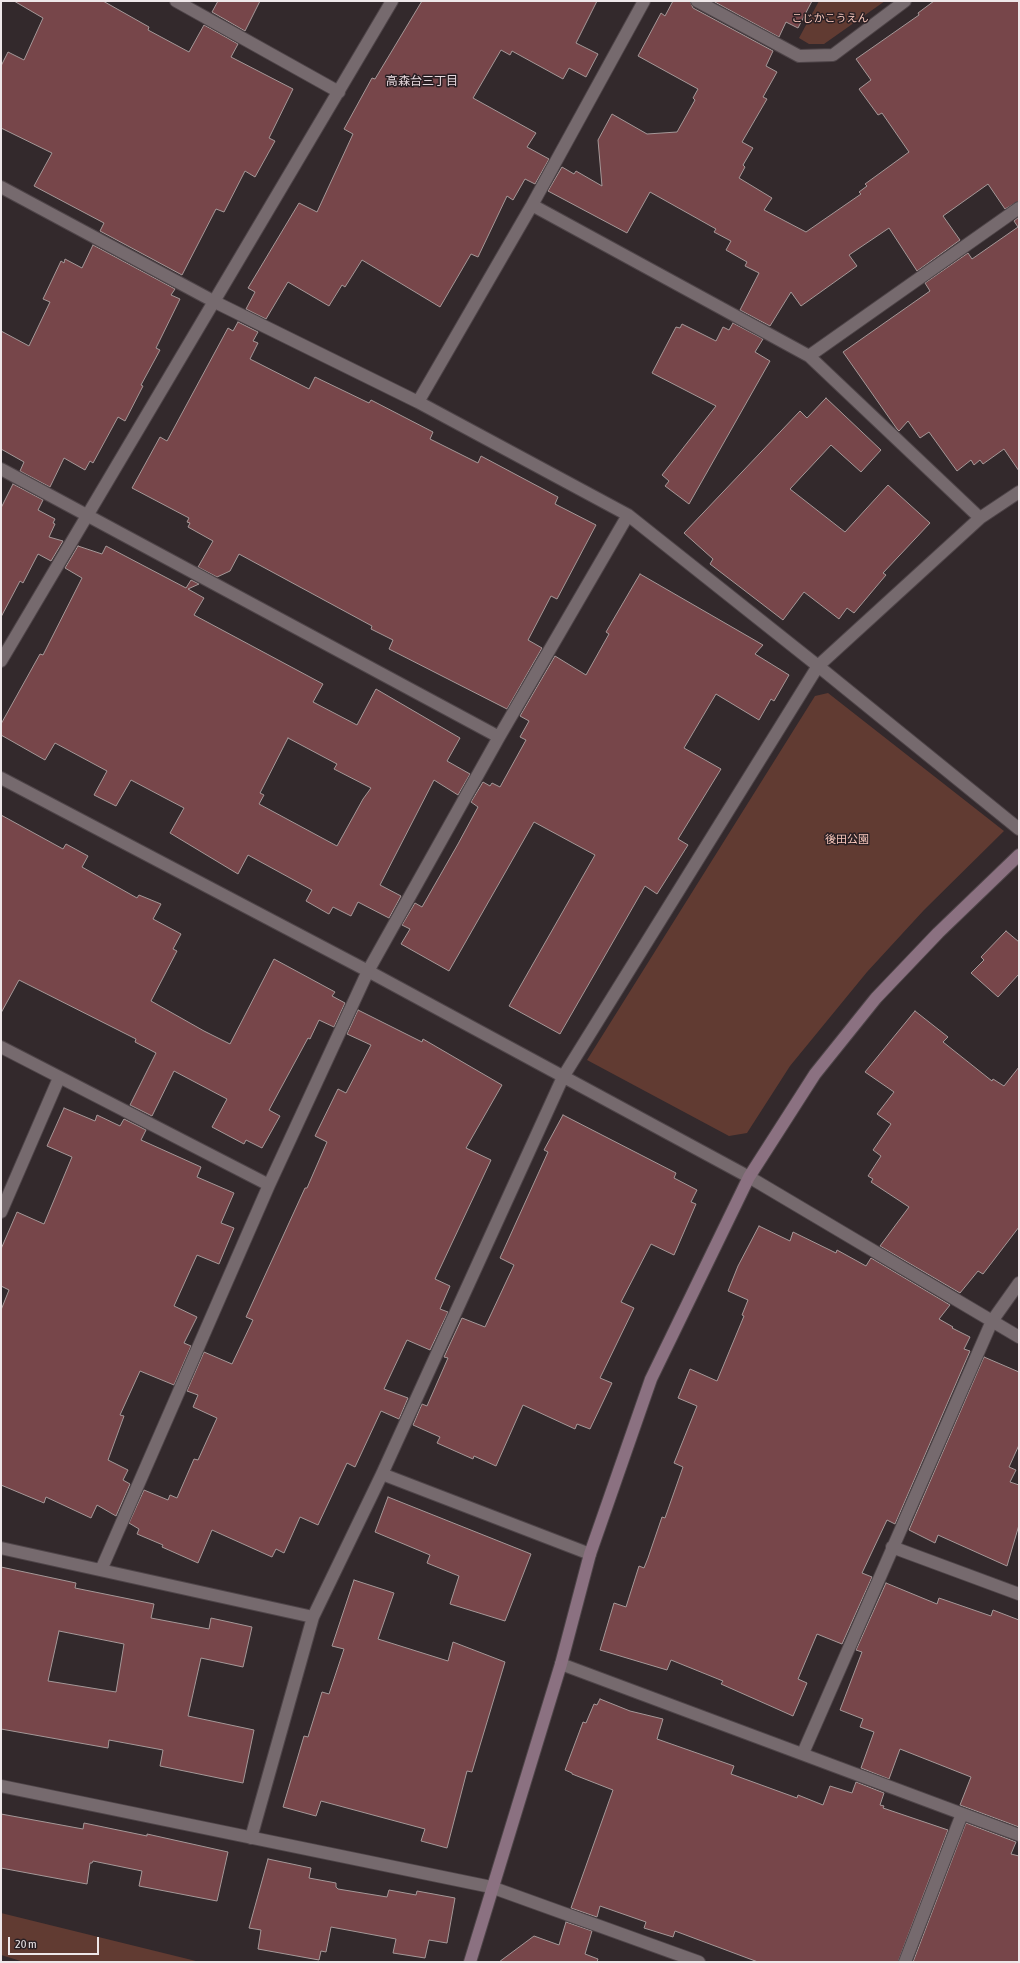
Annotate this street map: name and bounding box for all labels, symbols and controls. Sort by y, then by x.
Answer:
park label: こじかこうえん [792,12,868,26]
district label: 高森台三丁目 [386,74,458,88]
park label: 後田公園 [825,833,869,847]
scale bar [10,1929,101,1955]
text: 20 m [15,1937,37,1951]

